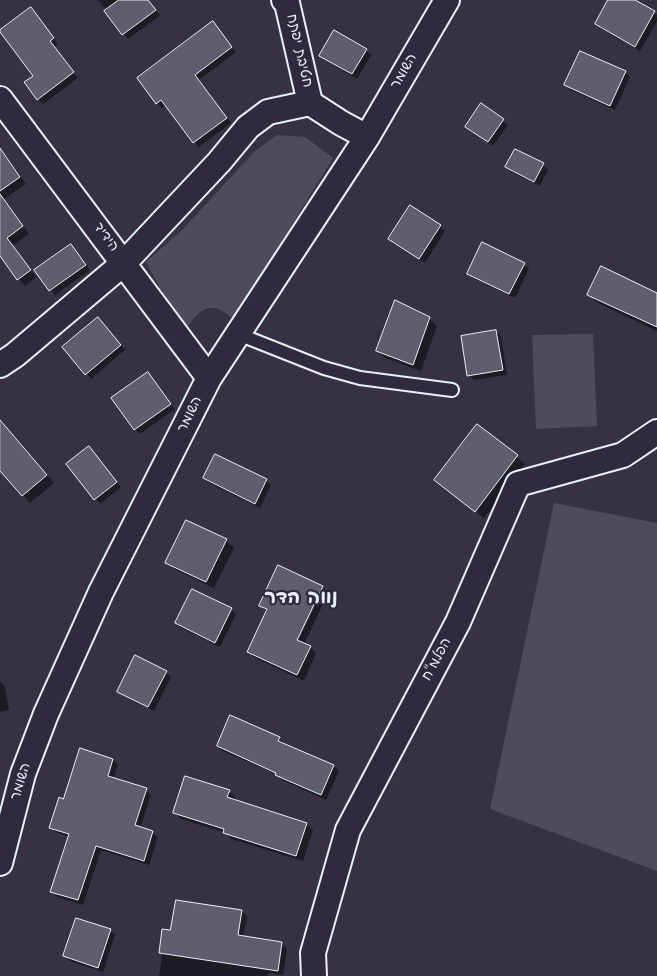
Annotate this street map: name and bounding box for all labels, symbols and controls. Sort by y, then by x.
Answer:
street label: חטיבת יפתח [281,13,315,89]
street label: השומר [388,51,422,93]
street label: הידיד [89,220,121,256]
street label: השומר [175,394,207,436]
district label: נווה הדר [264,589,338,611]
street label: הפלמ"ח [420,636,456,684]
street label: השומר [8,761,36,803]

